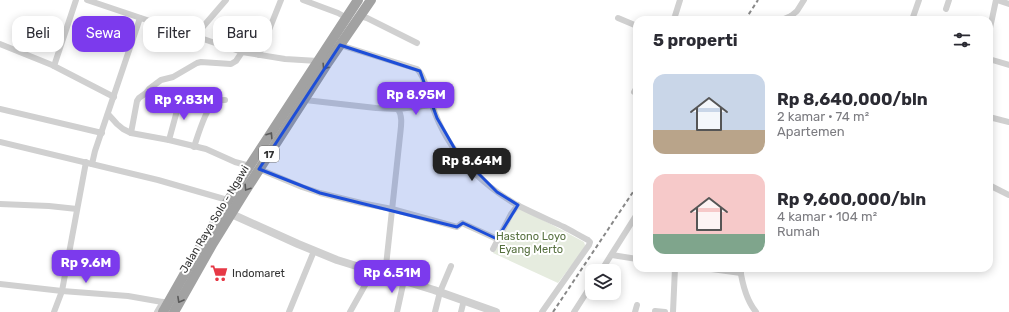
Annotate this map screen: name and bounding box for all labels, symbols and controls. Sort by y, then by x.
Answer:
chip: Beli [12,16,64,52]
chip: Sewa [72,16,135,52]
chip: Filter [143,16,205,52]
chip: Baru [213,16,272,52]
icon: filters [951,29,973,51]
text: 5 properti [653,30,738,50]
one-way arrow [323,63,330,70]
pin: Rp 8.95M [375,82,457,116]
pin: Rp 9.83M [143,87,225,121]
text: Rp 8.95M [386,87,446,102]
text: Rp 8,640,000/bln [777,89,928,109]
icon: home [685,90,733,138]
text: Rp 9.83M [154,92,214,107]
text: 2 kamar · 74 m² [777,109,869,124]
text: Apartemen [777,124,845,139]
one-way arrow [265,132,273,139]
road number: 17 [259,146,279,162]
pin: Rp 8.64M [431,148,513,182]
text: Rp 8.64M [442,153,502,168]
street label: Jalan Raya Solo - Ngawi [177,163,252,276]
one-way arrow [244,184,252,191]
text: Rp 9,600,000/bln [777,189,926,209]
icon: home [685,190,733,238]
text: 4 kamar · 104 m² [777,209,877,224]
text: Rumah [777,224,820,239]
park label: Hastono Loyo Eyang Merto [496,230,566,256]
pin: Rp 9.6M [49,250,123,284]
text: Rp 9.6M [61,255,111,270]
pin: Rp 6.51M [351,260,433,294]
supermarket icon: Indomaret [209,263,229,283]
map controls [585,264,621,300]
button: layers [585,264,621,300]
text: Rp 6.51M [363,265,421,280]
place label: Indomaret [232,267,286,280]
one-way arrow [178,295,185,303]

